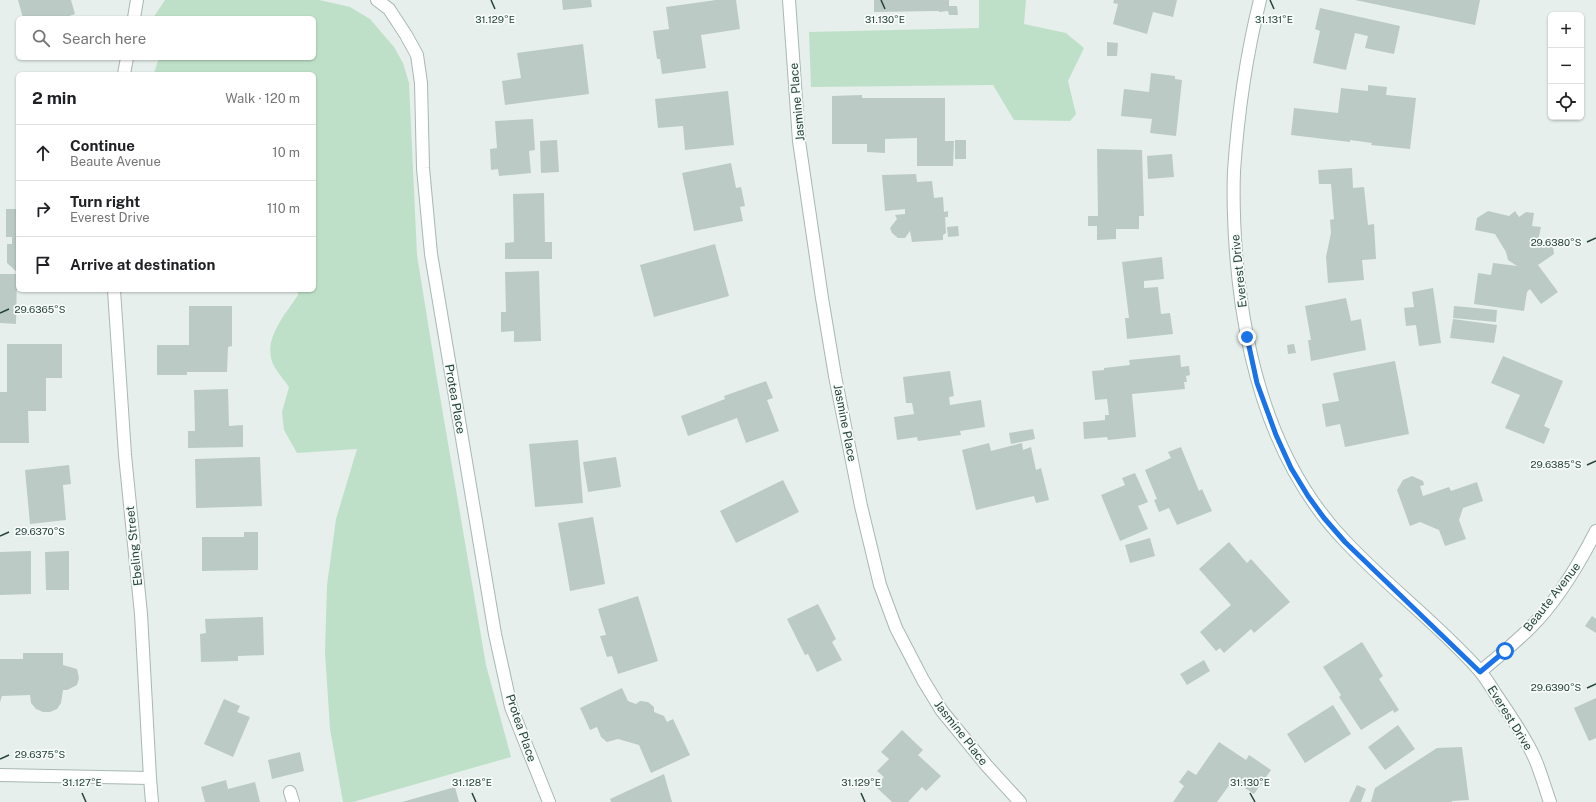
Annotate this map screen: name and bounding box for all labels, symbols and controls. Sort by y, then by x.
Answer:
map controls [1548,12,1584,120]
button: + [1548,12,1584,48]
text: 31.129°E [475,13,515,25]
text: 31.130°E [865,13,905,25]
text: 31.131°E [1255,13,1293,25]
search box [16,16,316,60]
icon: search [30,27,52,49]
text: Search here [62,30,146,47]
button: − [1548,48,1584,84]
street label: Jasmine Place [787,62,807,142]
button: locate [1548,84,1584,120]
text: 2 min [32,88,77,108]
text: Walk · 120 m [225,91,300,106]
text: Continue [70,137,135,154]
icon: ahead [32,142,54,164]
text: 10 m [272,145,300,160]
text: Beaute Avenue [70,154,161,169]
text: Turn right [70,193,140,210]
icon: right [32,198,54,220]
text: 110 m [267,201,300,216]
text: Everest Drive [70,210,150,225]
street label: Everest Drive [1228,233,1250,308]
text: 29.6380°S [1531,236,1582,248]
icon: arrive [32,254,54,276]
text: Arrive at destination [70,256,215,273]
text: 29.6365°S [15,303,66,315]
route end [1238,328,1256,346]
street label: Protea Place [442,363,468,435]
street label: Jasmine Place [831,383,859,463]
text: 29.6385°S [1530,458,1582,470]
street label: Ebeling Street [123,505,145,587]
text: 29.6370°S [15,525,65,537]
street label: Beaute Avenue [1521,560,1583,634]
route start [1496,642,1514,660]
text: 29.6390°S [1531,681,1582,693]
street label: Everest Drive [1485,683,1536,753]
street label: Protea Place [503,692,539,764]
street label: Jasmine Place [931,698,991,768]
text: 29.6375°S [15,748,66,760]
text: 31.127°E [62,776,102,788]
text: 31.128°E [452,776,492,788]
text: 31.129°E [841,776,881,788]
text: 31.130°E [1230,776,1270,788]

